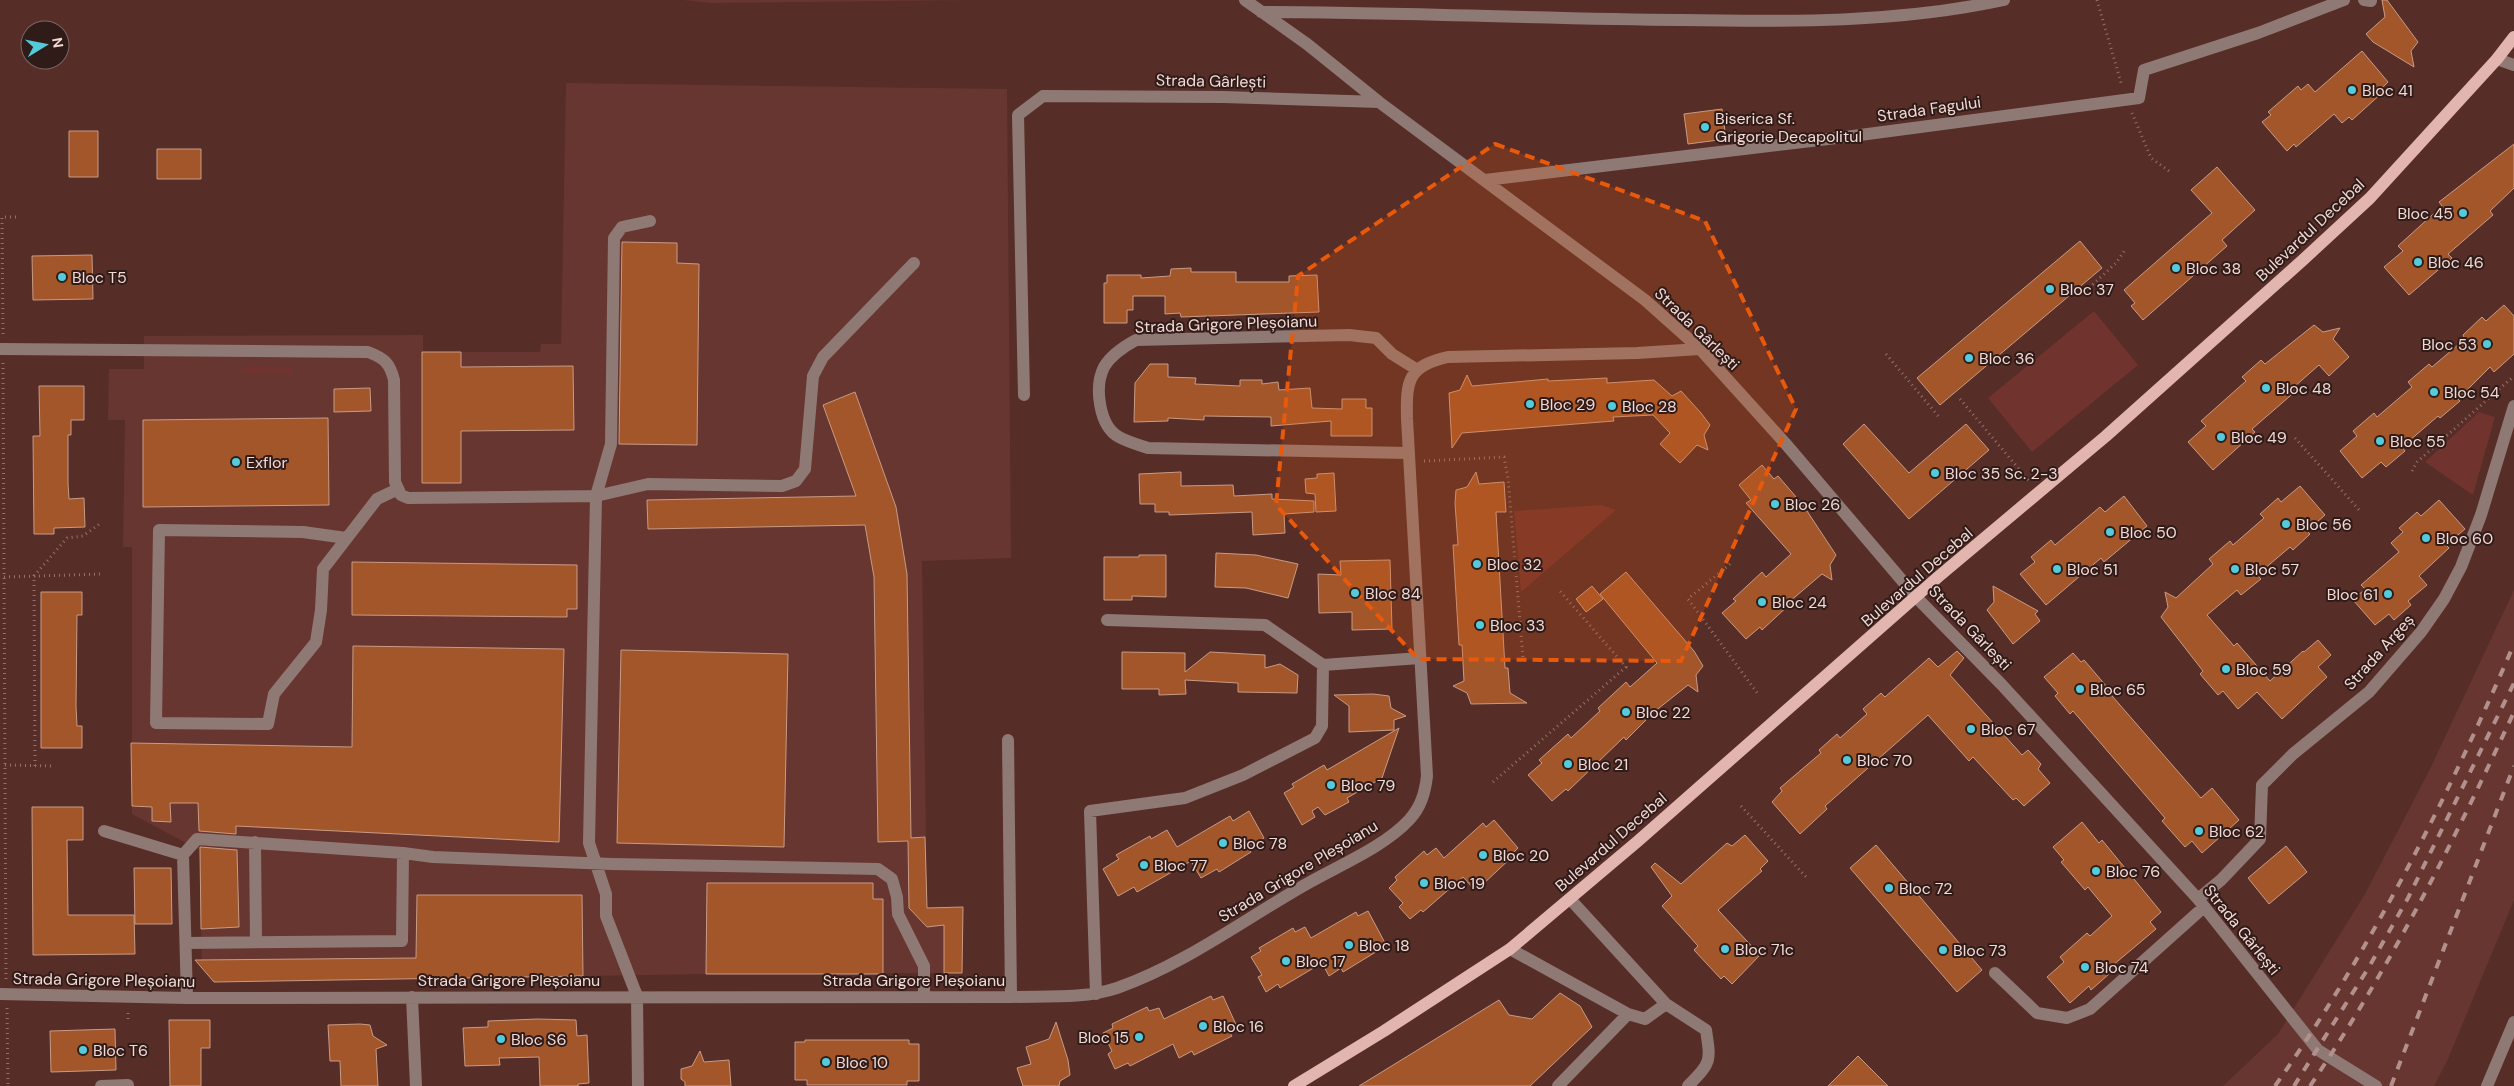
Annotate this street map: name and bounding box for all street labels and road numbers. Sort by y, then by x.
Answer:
street label: Strada Gârlești [1156,70,1266,92]
street label: Strada Fagului [1876,91,1982,127]
street label: Bulevardul Decebal [2251,174,2369,286]
street label: Strada Gârlești [1650,283,1744,375]
street label: Strada Grigore Pleșoianu [1134,310,1318,338]
street label: Bulevardul Decebal [1857,523,1977,631]
street label: Strada Gârlești [1924,581,2016,675]
street label: Strada Argeș [2339,610,2419,694]
street label: Bulevardul Decebal [1551,788,1671,896]
street label: Strada Grigore Pleșoianu [1214,815,1382,927]
street label: Strada Gârlești [2199,881,2285,979]
street label: Strada Grigore Pleșoianu [13,968,195,992]
street label: Strada Grigore Pleșoianu [418,970,600,991]
street label: Strada Grigore Pleșoianu [823,970,1005,991]

